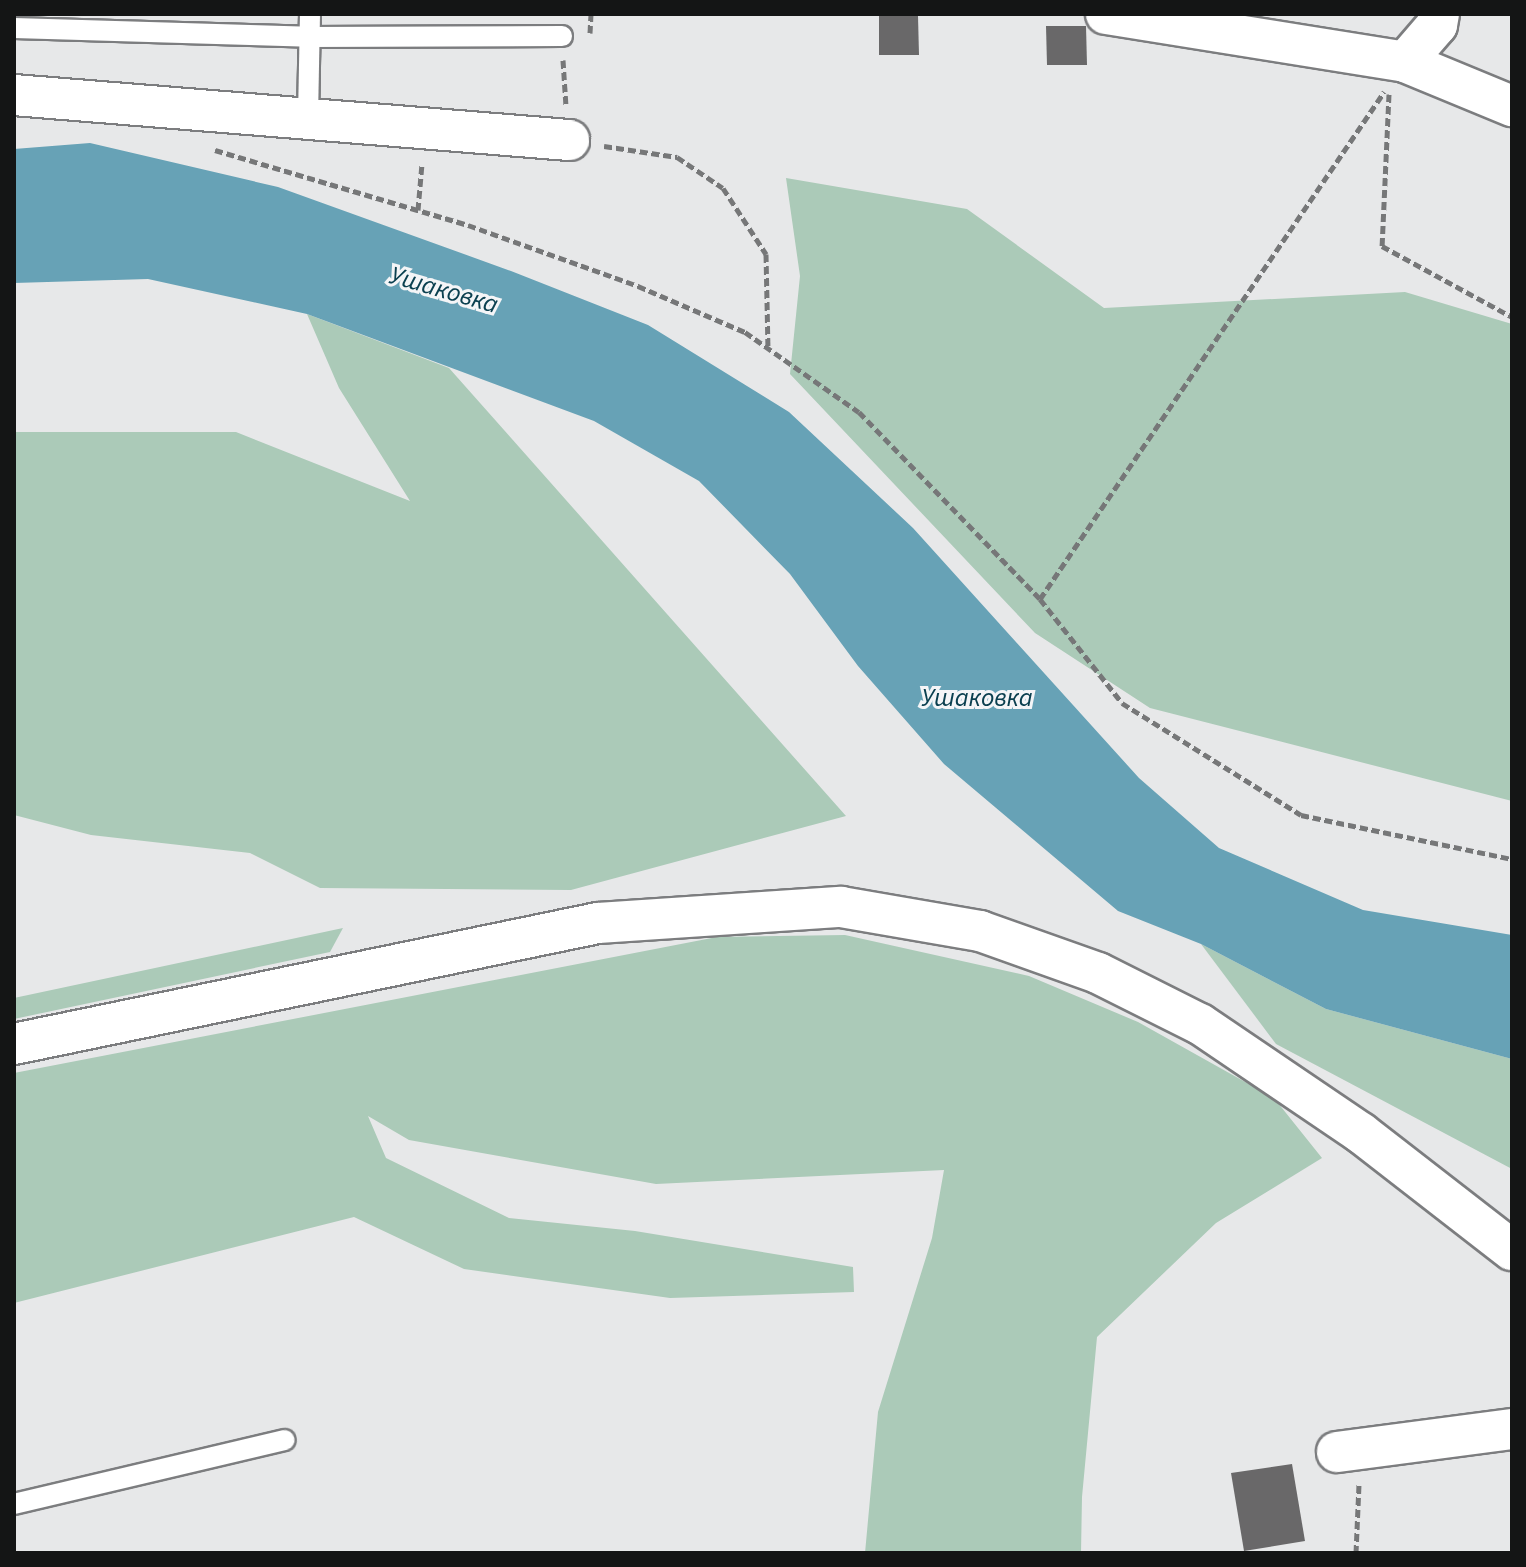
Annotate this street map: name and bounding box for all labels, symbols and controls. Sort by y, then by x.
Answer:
water label: Ушаковка [386,260,502,320]
water label: Ушаковка [921,682,1033,714]

